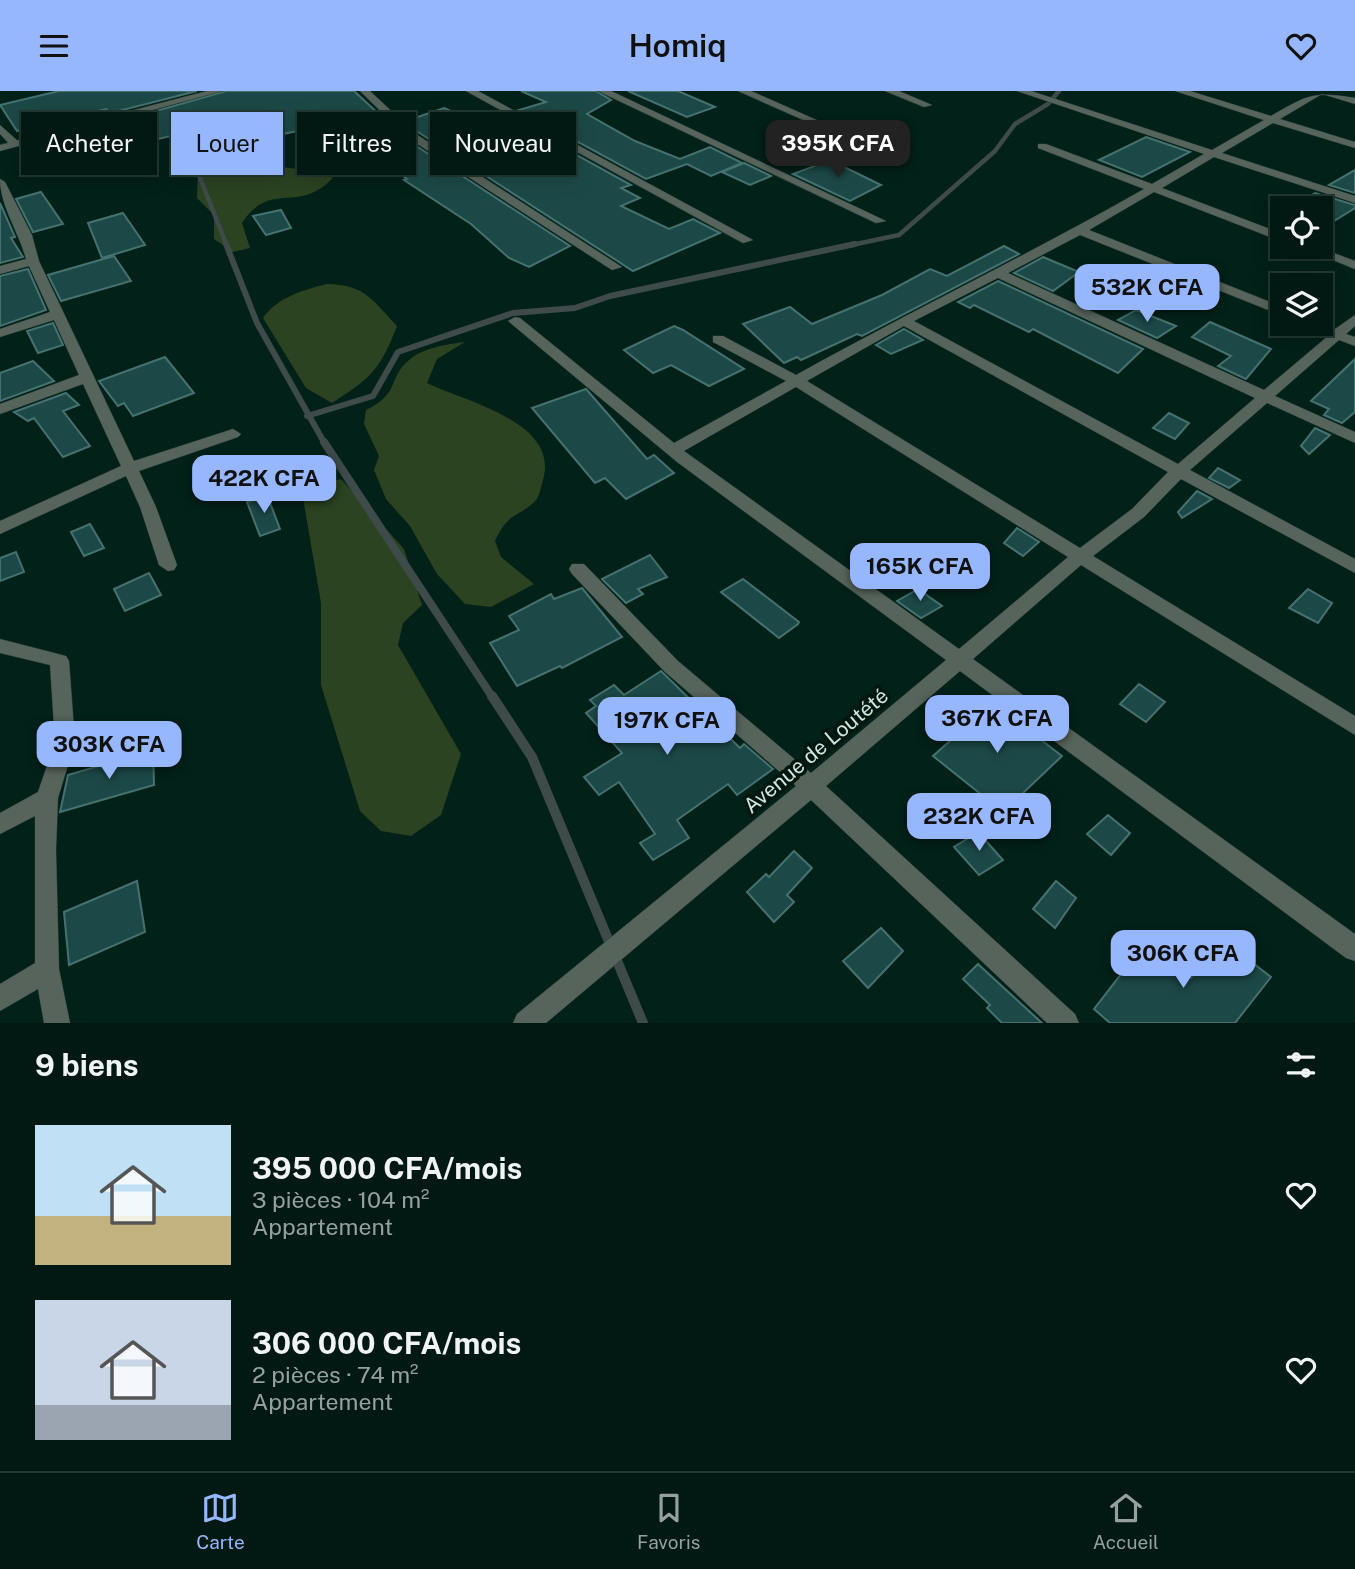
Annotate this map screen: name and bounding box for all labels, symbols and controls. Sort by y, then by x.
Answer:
icon: menu [35,27,73,65]
text: Homiq [628,27,727,64]
icon: heart [1282,27,1320,65]
chip: Acheter [21,112,157,175]
chip: Louer [171,112,283,175]
chip: Filtres [297,112,416,175]
chip: Nouveau [430,112,576,175]
pin: 395K CFA [766,120,910,180]
text: 395K CFA [781,129,895,156]
map controls [1270,196,1333,336]
button: locate [1270,196,1333,259]
pin: 532K CFA [1075,265,1219,324]
text: 532K CFA [1091,273,1203,300]
button: layers [1270,273,1333,336]
pin: 422K CFA [192,455,336,515]
text: 422K CFA [208,464,320,491]
pin: 165K CFA [848,543,992,603]
text: 165K CFA [866,552,974,579]
street label: Avenue de Loutété [738,683,893,818]
pin: 367K CFA [925,695,1069,755]
pin: 197K CFA [595,697,739,757]
text: 367K CFA [941,704,1053,731]
text: 197K CFA [614,706,720,733]
pin: 303K CFA [37,721,181,781]
text: 303K CFA [53,730,165,757]
pin: 232K CFA [907,793,1051,853]
text: 232K CFA [923,802,1035,829]
pin: 306K CFA [1111,930,1255,990]
text: 306K CFA [1127,939,1239,966]
icon: filters [1282,1046,1320,1084]
text: 9 biens [35,1047,139,1083]
text: 395 000 CFA/mois [252,1150,522,1186]
icon: home [91,1153,175,1237]
icon: heart [1282,1176,1320,1214]
text: 3 pièces · 104 m² [252,1186,430,1213]
text: Appartement [252,1213,393,1240]
text: 306 000 CFA/mois [252,1325,521,1361]
icon: home [91,1328,175,1412]
icon: heart [1282,1351,1320,1389]
text: 2 pièces · 74 m² [252,1361,419,1388]
text: Appartement [252,1388,393,1415]
tab: Carte [196,1489,245,1553]
tab: Favoris [637,1489,700,1553]
tab: Accueil [1093,1489,1159,1553]

